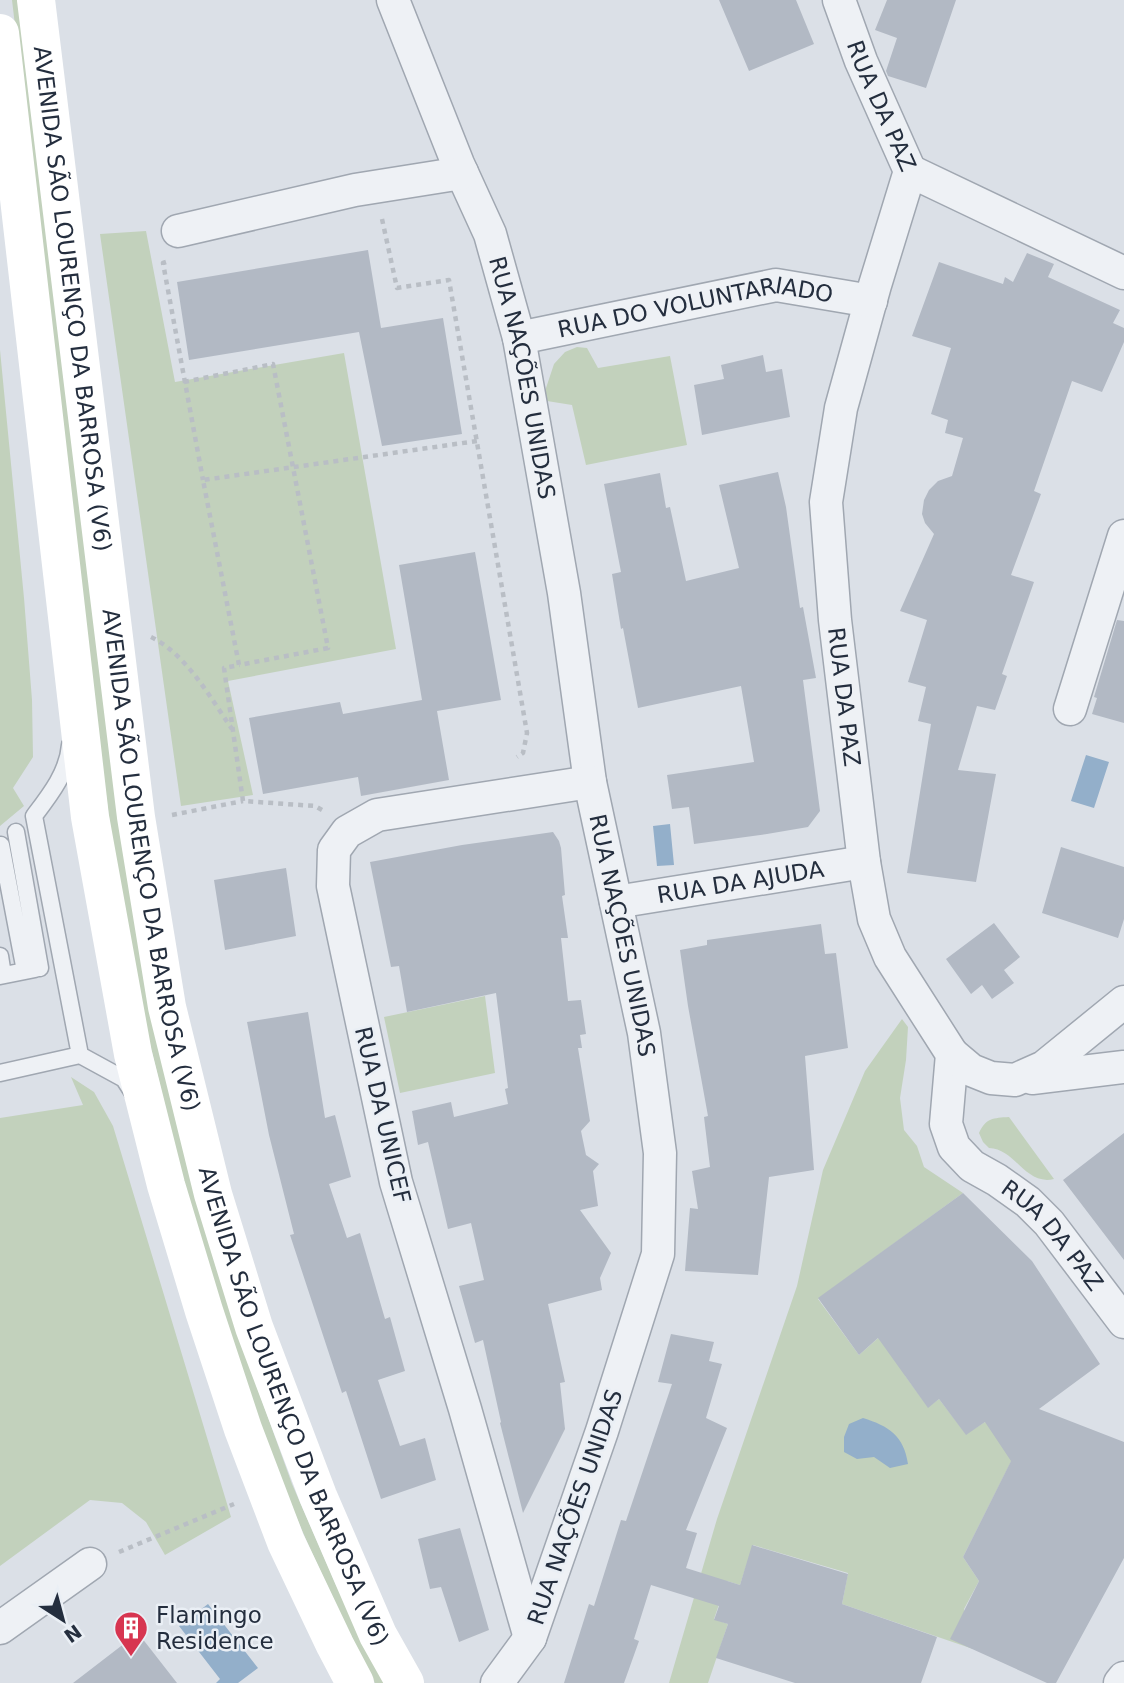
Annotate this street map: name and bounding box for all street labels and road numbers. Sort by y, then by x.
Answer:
street label: RUA DA PAZ [842,37,921,175]
street label: AVENIDA SÃO LOURENÇO DA BARROSA (V6) [29,44,116,553]
street label: RUA NAÇÕES UNIDAS [484,253,560,501]
street label: RUA DO VOLUNTARIADO [555,272,835,343]
street label: AVENIDA SÃO LOURENÇO DA BARROSA (V6) [98,607,205,1114]
street label: RUA DA PAZ [823,626,865,768]
street label: RUA NAÇÕES UNIDAS [584,812,660,1058]
street label: RUA DA AJUDA [655,856,826,908]
street label: RUA DA UNICEF [350,1024,416,1206]
street label: AVENIDA SÃO LOURENÇO DA BARROSA (V6) [194,1164,394,1650]
street label: RUA DA PAZ [997,1175,1108,1296]
street label: RUA NAÇÕES UNIDAS [521,1385,628,1628]

